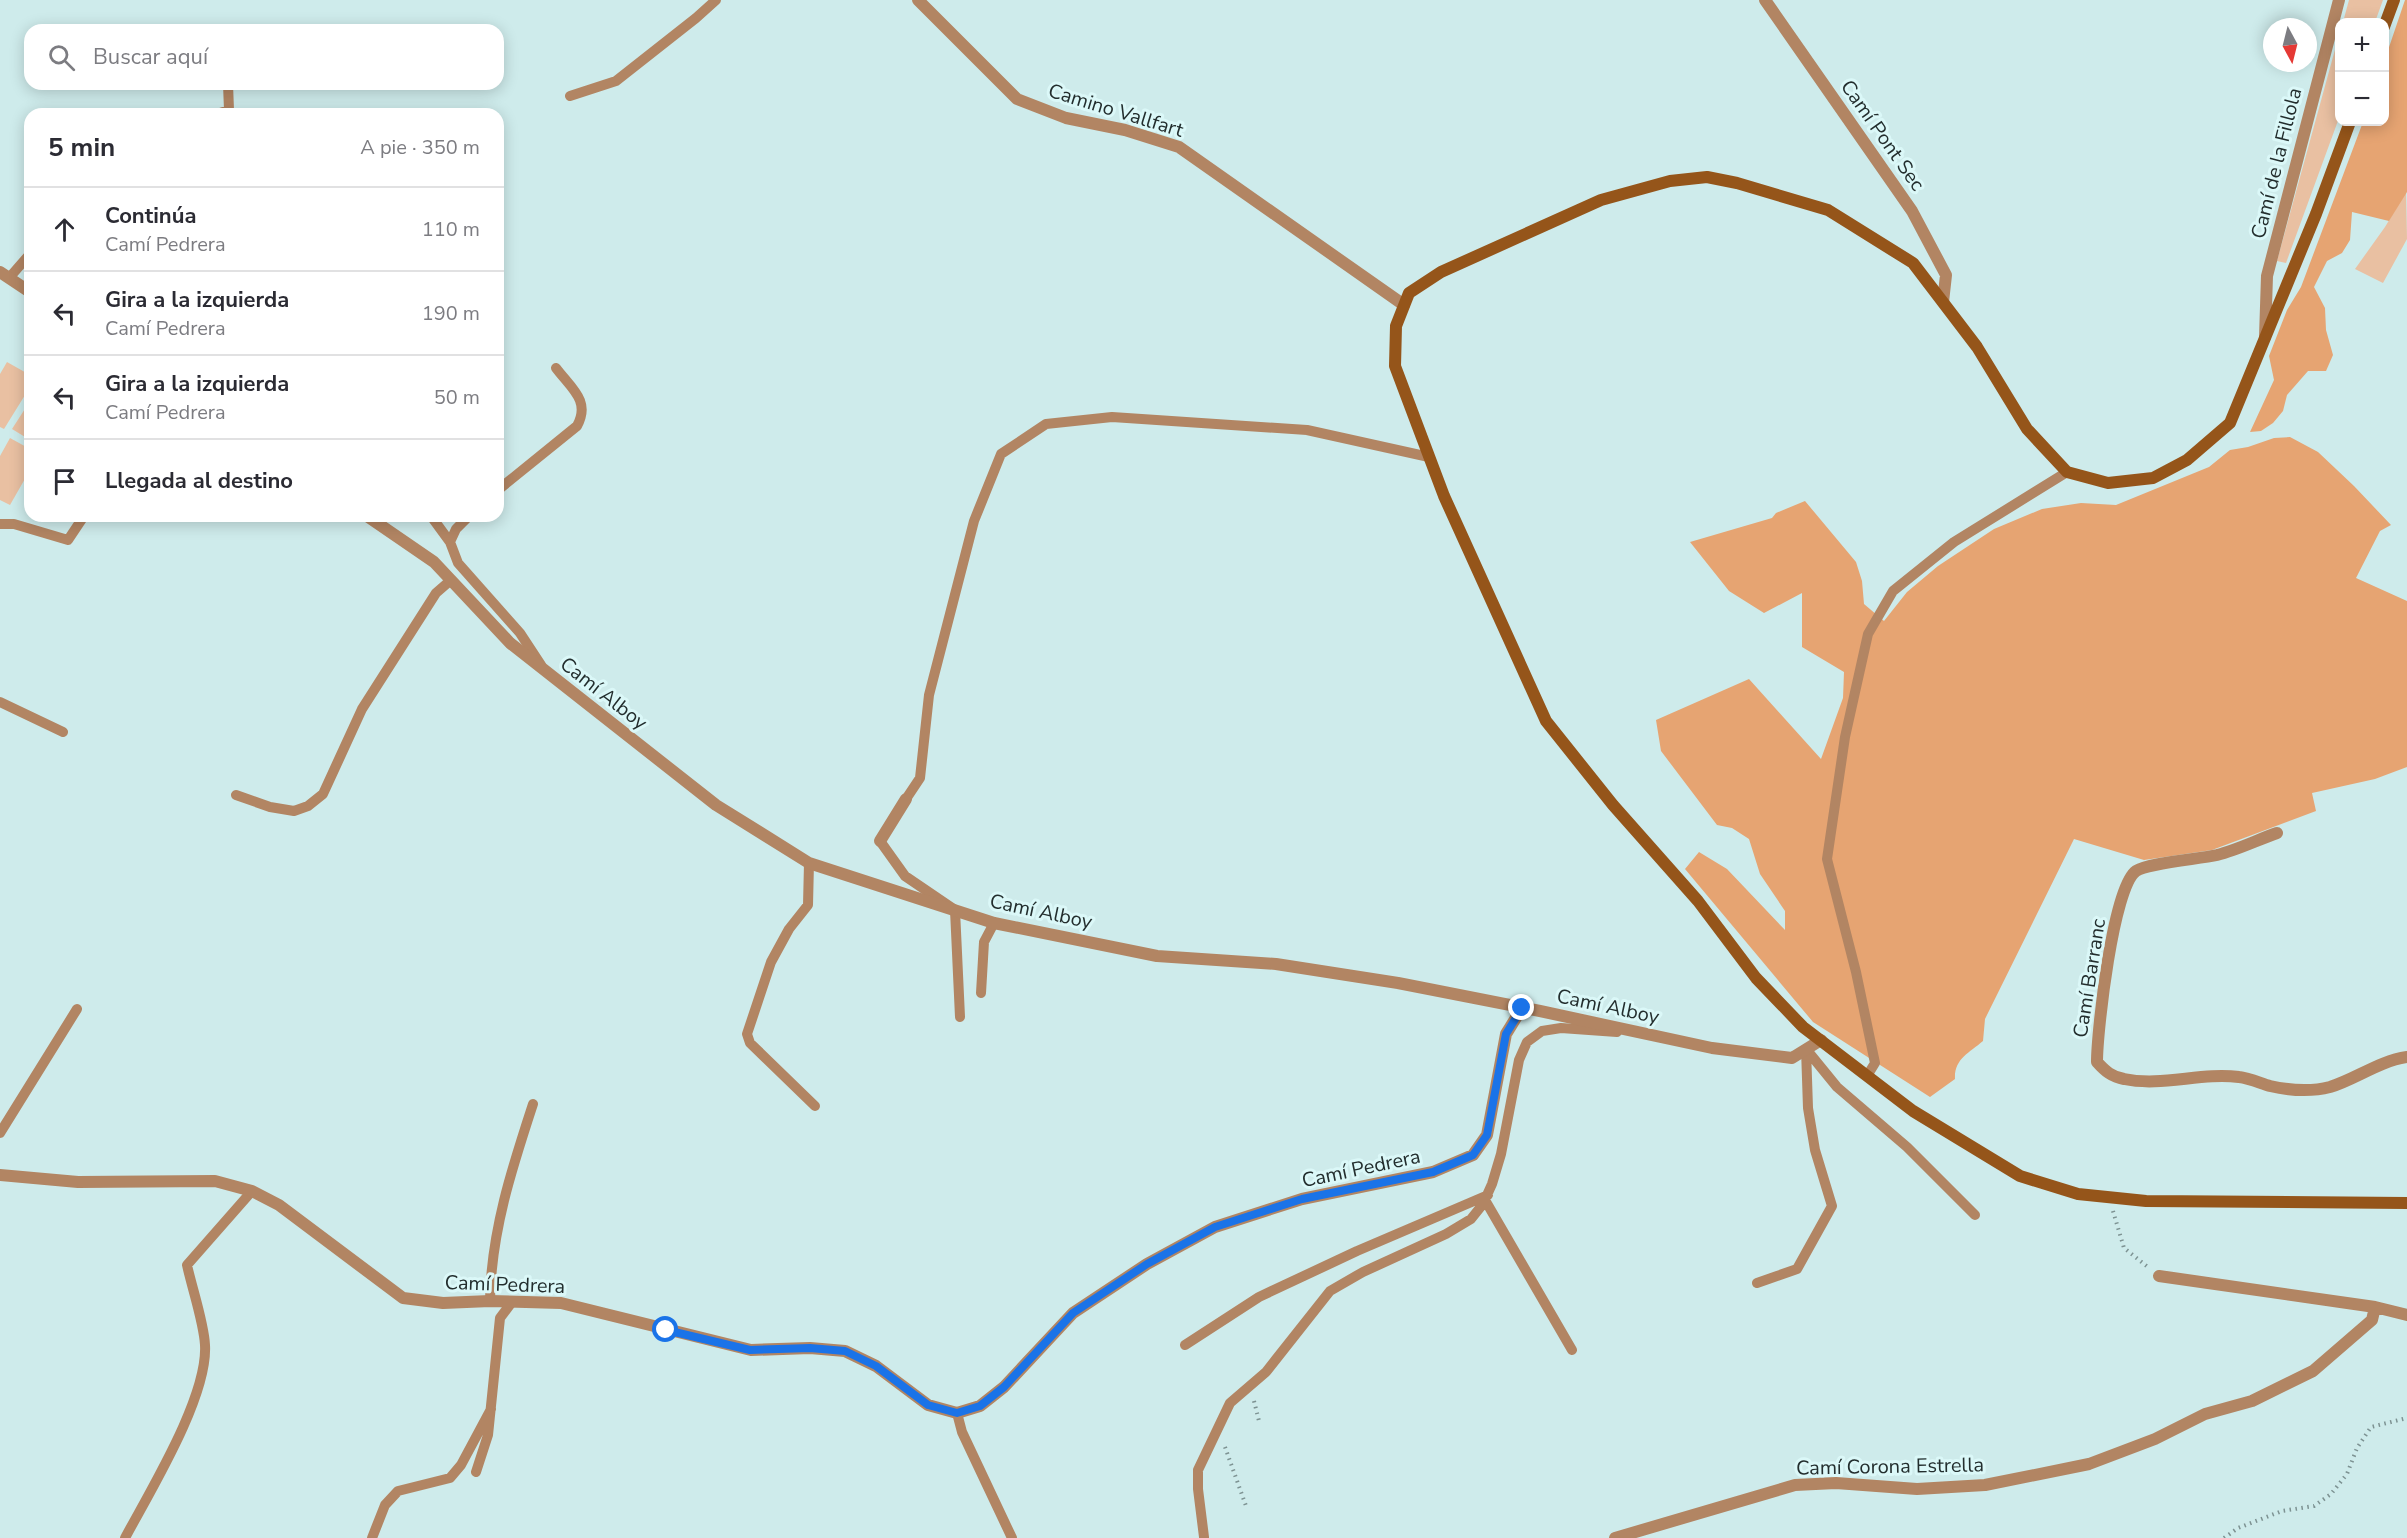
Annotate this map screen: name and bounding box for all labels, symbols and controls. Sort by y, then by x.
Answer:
north arrow [2263,18,2317,72]
map controls [2335,18,2389,126]
button: + [2335,18,2389,72]
search box [24,24,504,90]
icon: search [45,41,78,74]
text: Buscar aquí [93,42,208,72]
button: − [2335,72,2389,126]
street label: Camí Pont Sec [1834,74,1931,196]
street label: Camino Vallfart [1045,77,1188,144]
street label: Camí de la Fillola [2245,85,2308,241]
text: 5 min [48,130,115,165]
text: A pie · 350 m [360,134,480,161]
text: Continúa [105,201,196,231]
icon: ahead [48,213,81,246]
text: 110 m [422,216,480,243]
text: Camí Pedrera [105,231,225,258]
text: Gira a la izquierda [105,285,289,315]
icon: left [48,297,81,330]
text: 190 m [422,300,480,327]
text: Camí Pedrera [105,315,225,342]
text: Gira a la izquierda [105,369,289,399]
icon: left [48,381,81,414]
text: 50 m [434,384,480,411]
text: Camí Pedrera [105,399,225,426]
icon: arrive [48,465,81,498]
text: Llegada al destino [105,466,293,496]
street label: Camí Alboy [554,651,654,737]
street label: Camí Alboy [987,887,1095,936]
street label: Camí Barranc [2067,917,2112,1040]
street label: Camí Alboy [1554,982,1662,1031]
route end [1508,994,1534,1020]
street label: Camí Pedrera [1299,1143,1423,1194]
street label: Camí Pedrera [444,1269,566,1300]
route start [652,1316,678,1342]
street label: Camí Corona Estrella [1796,1451,1984,1482]

